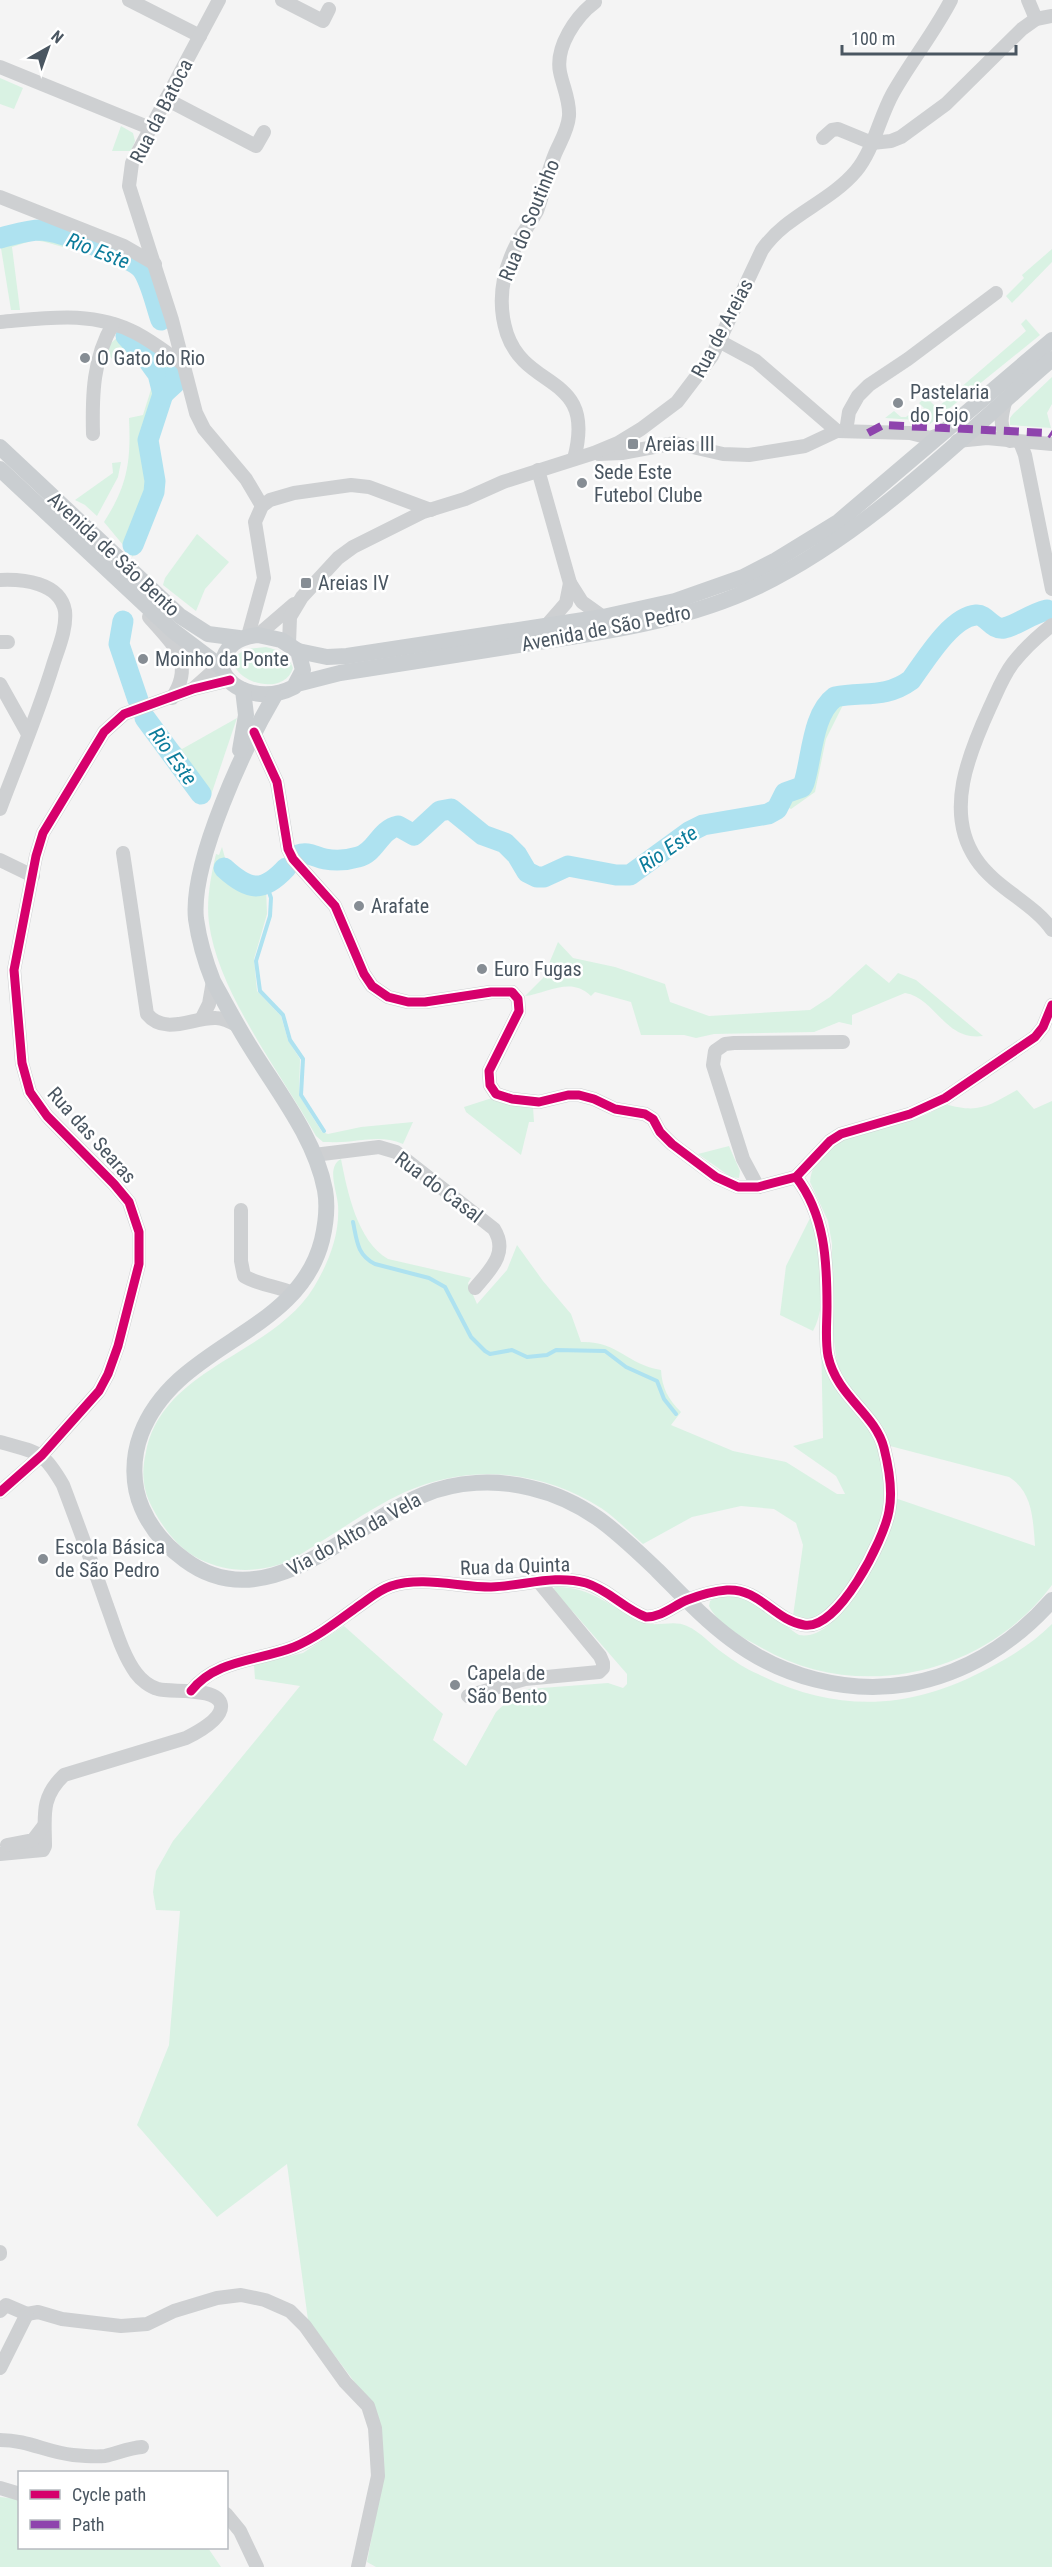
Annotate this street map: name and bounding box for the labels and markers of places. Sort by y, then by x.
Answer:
place label: O Gato do Rio [97,346,205,370]
marker: O Gato do Rio [78,351,92,365]
place label: Pastelaria do Fojo [910,380,989,427]
marker: Pastelaria do Fojo [891,396,905,410]
place label: Areias III [645,432,715,456]
marker: Areias III [626,437,640,451]
place label: Sede Este Futebol Clube [594,460,702,507]
marker: Sede Este Futebol Clube [575,476,589,490]
place label: Areias IV [318,571,389,595]
marker: Areias IV [299,576,313,590]
place label: Moinho da Ponte [155,647,289,671]
marker: Moinho da Ponte [136,652,150,666]
place label: Arafate [371,894,429,918]
marker: Arafate [352,899,366,913]
place label: Euro Fugas [494,957,582,981]
marker: Euro Fugas [475,962,489,976]
place label: Escola Básica de São Pedro [55,1535,165,1582]
marker: Escola Básica de São Pedro [36,1552,50,1566]
place label: Capela de São Bento [467,1661,547,1708]
marker: Capela de São Bento [448,1678,462,1692]

